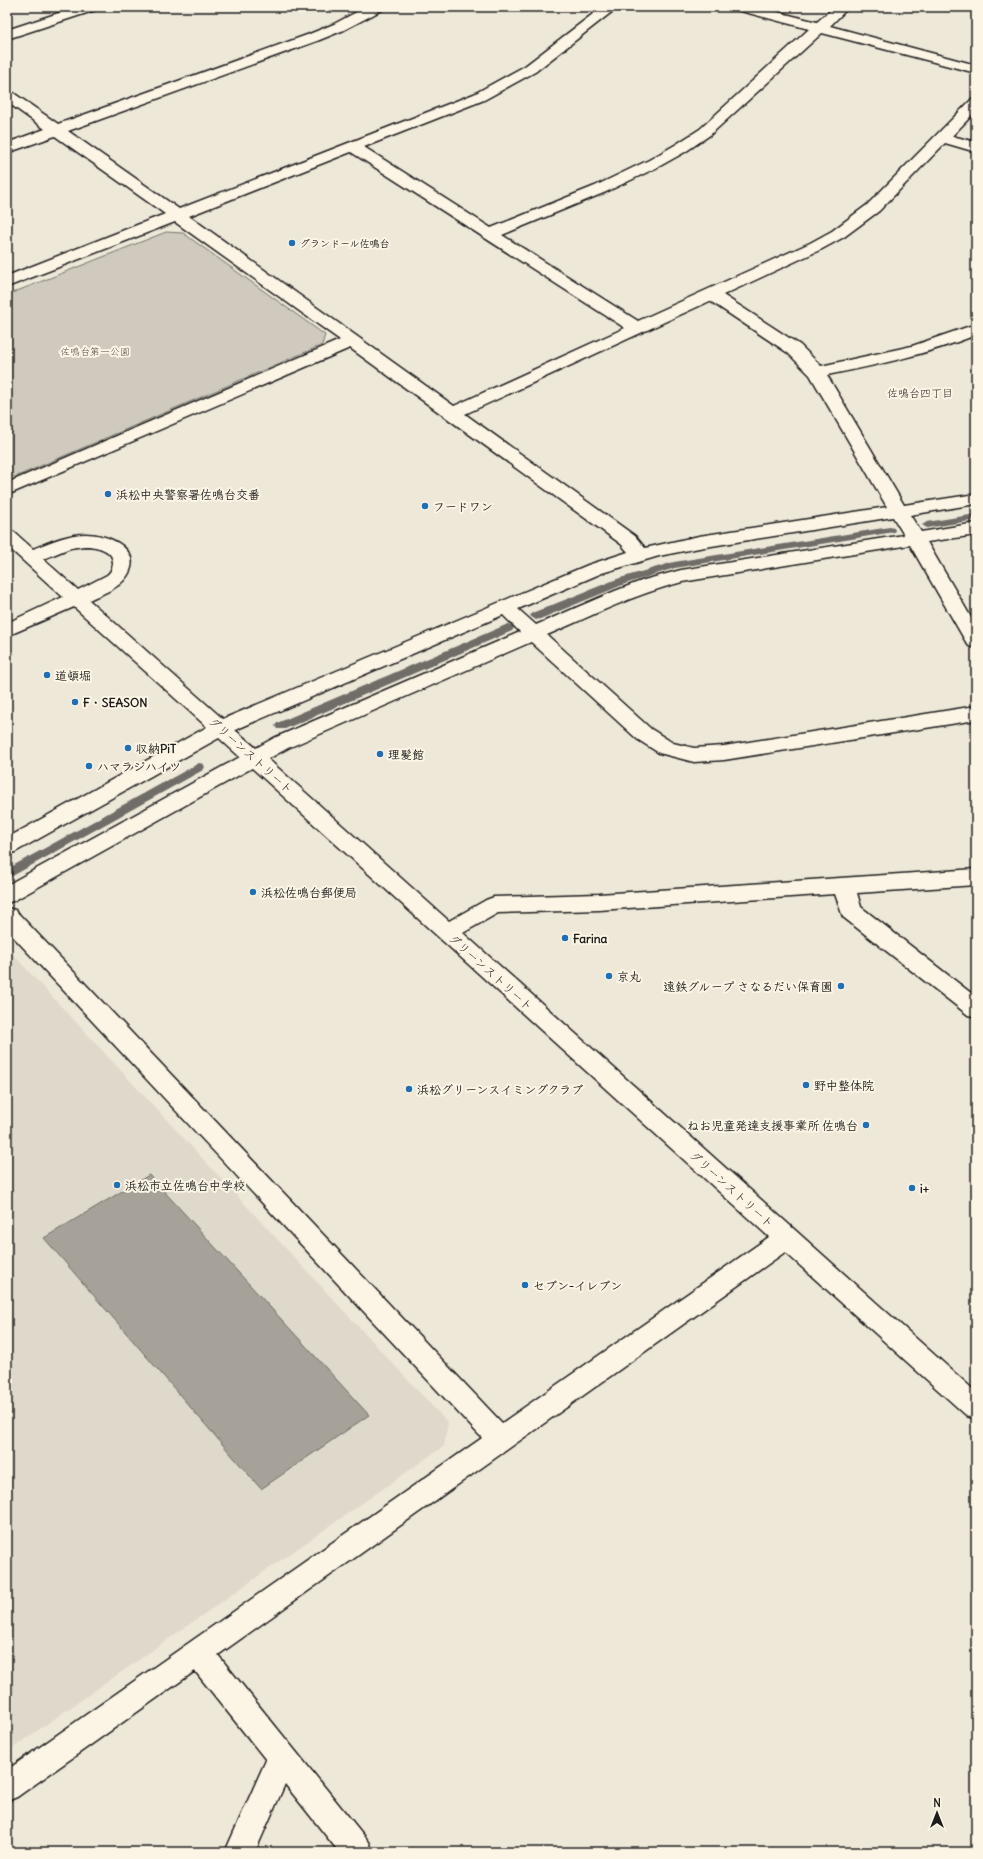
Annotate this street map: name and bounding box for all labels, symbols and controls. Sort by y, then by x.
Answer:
place label: グランドール佐鳴台 [300,237,390,250]
marker: グランドール佐鳴台 [287,238,297,248]
park label: 佐鳴台第一公園 [60,345,130,358]
district label: 佐鳴台四丁目 [887,386,953,400]
place label: 浜松中央警察署佐鳴台交番 [116,487,260,502]
marker: 浜松中央警察署佐鳴台交番 [103,489,113,499]
place label: フードワン [433,499,493,514]
marker: フードワン [420,501,430,511]
place label: 道頓堀 [55,668,91,683]
marker: 道頓堀 [42,670,52,680]
place label: F・SEASON [83,695,147,710]
marker: F・SEASON [70,697,80,707]
street label: グリーンストリート [206,713,296,797]
place label: 収納PiT [136,741,177,756]
marker: 収納PiT [123,743,133,753]
place label: 理髪館 [388,747,424,762]
marker: 理髪館 [375,749,385,759]
place label: ハマラジハイツ [97,759,181,774]
marker: ハマラジハイツ [84,761,94,771]
place label: 浜松佐鳴台郵便局 [261,885,357,900]
marker: 浜松佐鳴台郵便局 [248,887,258,897]
street label: グリーンストリート [446,930,536,1014]
place label: Farina [573,931,608,946]
marker: Farina [560,933,570,943]
place label: 京丸 [617,969,641,984]
marker: 京丸 [604,971,614,981]
place label: 遠鉄グループ さなるだい保育園 [663,979,833,994]
marker: 遠鉄グループ さなるだい保育園 [836,981,846,991]
place label: 野中整体院 [814,1078,874,1093]
marker: 野中整体院 [801,1080,811,1090]
place label: 浜松グリーンスイミングクラブ [417,1082,583,1097]
marker: 浜松グリーンスイミングクラブ [404,1084,414,1094]
place label: ねお児童発達支援事業所 佐鳴台 [687,1118,858,1133]
marker: ねお児童発達支援事業所 佐鳴台 [861,1120,871,1130]
street label: グリーンストリート [687,1147,777,1231]
place label: 浜松市立佐鳴台中学校 [125,1178,245,1193]
marker: 浜松市立佐鳴台中学校 [112,1180,122,1190]
place label: i+ [920,1181,930,1196]
marker: i+ [907,1183,917,1193]
place label: セブン-イレブン [533,1278,622,1293]
marker: セブン-イレブン [520,1280,530,1290]
north arrow [917,1793,957,1833]
text: N [933,1796,941,1810]

